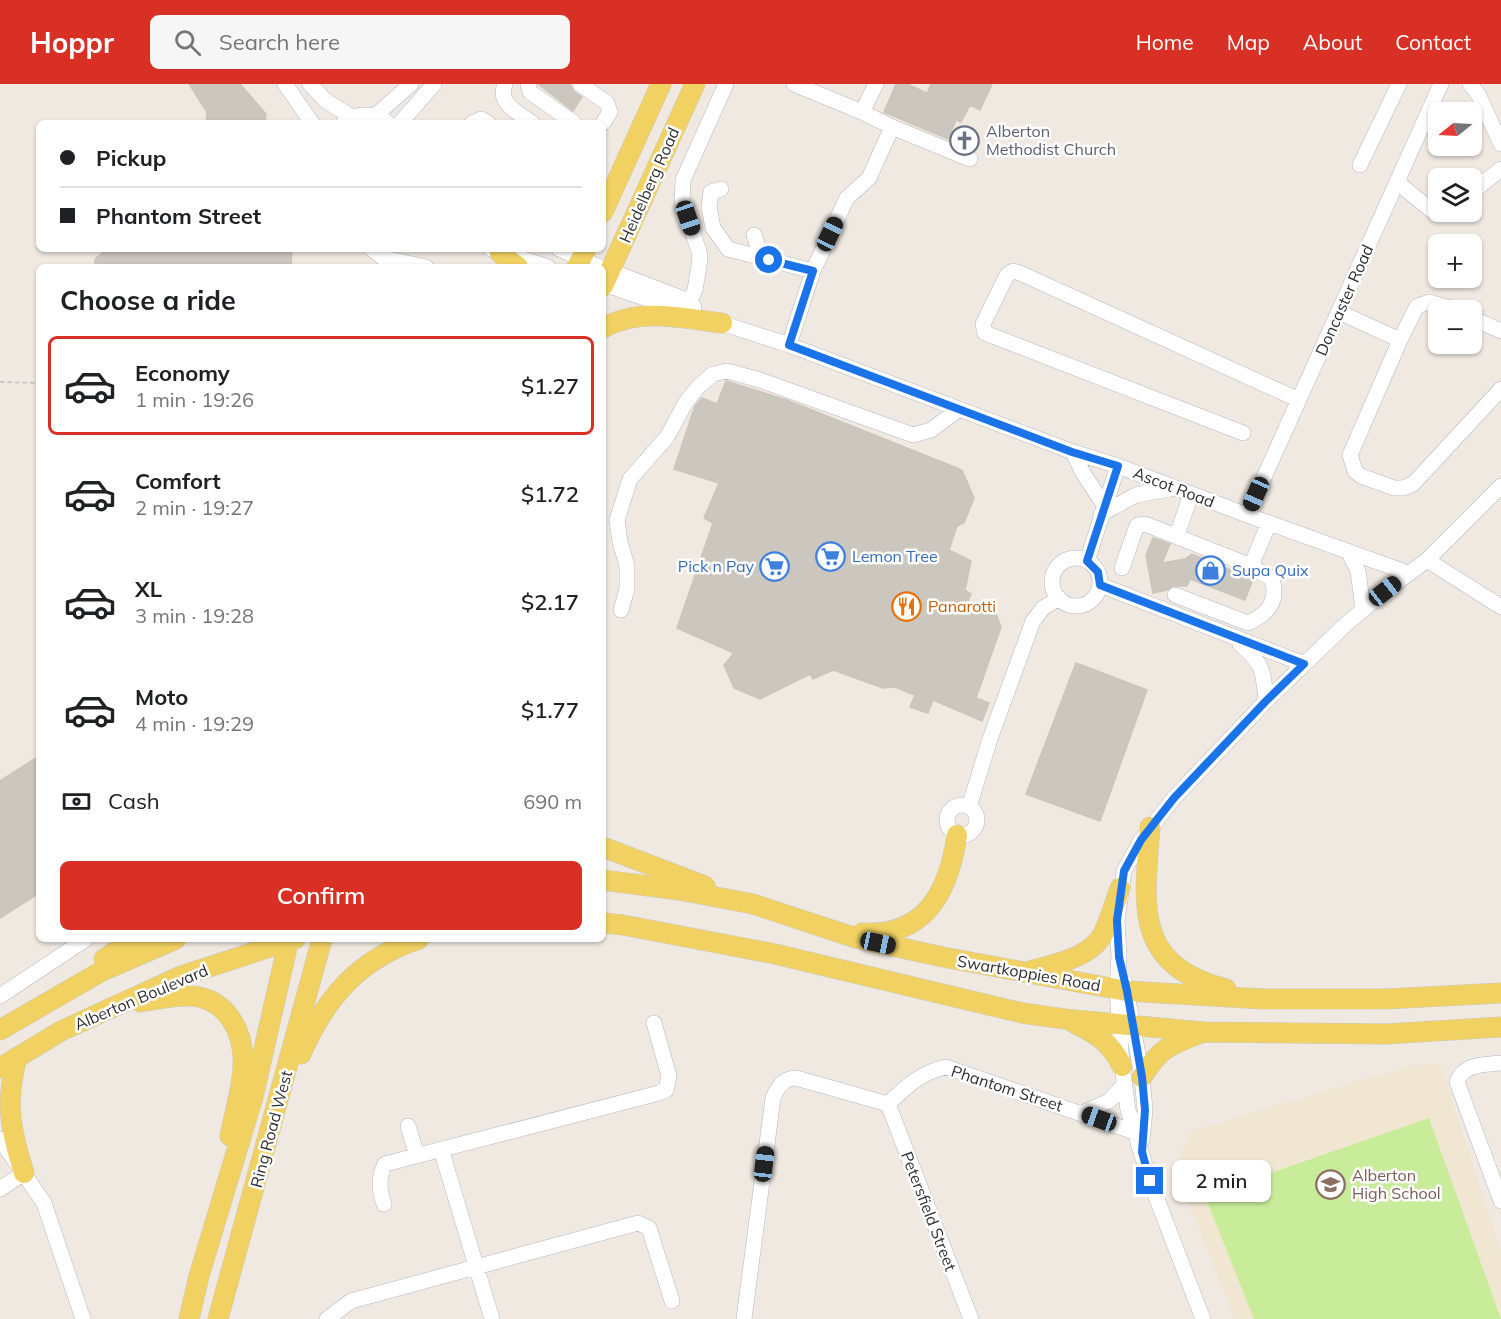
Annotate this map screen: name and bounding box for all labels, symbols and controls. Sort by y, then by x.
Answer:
search box [150,15,570,69]
text: Hoppr [30,25,114,60]
icon: search [171,26,204,59]
text: Search here [219,28,340,56]
text: Home [1136,29,1194,55]
text: Map [1227,29,1270,55]
text: About [1303,29,1362,55]
text: Contact [1395,29,1471,55]
north arrow [1428,102,1482,156]
map controls [1428,102,1482,354]
place label: Alberton Methodist Church [986,121,1116,159]
street label: Heidelberg Road [615,124,683,246]
church icon: Alberton Methodist Church [949,124,981,156]
text: Pickup [96,144,166,172]
button: layers [1428,168,1482,222]
car [674,198,702,238]
text: Phantom Street [96,202,261,230]
car [814,214,846,254]
button: + [1428,234,1482,288]
street label: Doncaster Road [1311,241,1377,359]
route start [755,246,782,273]
text: Choose a ride [60,283,236,317]
button: − [1428,300,1482,354]
icon: car [63,359,117,413]
text: Economy [135,359,230,387]
text: $1.27 [521,372,579,400]
text: 1 min · 19:26 [135,387,254,412]
street label: Ascot Road [1131,462,1217,512]
icon: car [63,467,117,521]
text: Comfort [135,467,221,495]
car [1240,474,1272,514]
text: $1.72 [521,480,579,508]
text: 2 min · 19:27 [135,495,254,520]
supermarket icon: Lemon Tree [815,540,847,572]
place label: Lemon Tree [852,546,938,566]
supermarket icon: Pick n Pay [759,550,791,582]
shop icon: Supa Quix [1195,554,1227,586]
place label: Pick n Pay [678,556,754,576]
place label: Supa Quix [1232,560,1309,580]
car [1365,573,1405,609]
icon: car [63,575,117,629]
text: XL [135,575,162,603]
text: $2.17 [521,588,579,616]
restaurant icon: Panarotti [891,590,923,622]
place label: Panarotti [928,596,996,616]
text: 3 min · 19:28 [135,603,254,628]
icon: car [63,683,117,737]
text: Moto [135,683,188,711]
text: $1.77 [521,696,579,724]
text: 4 min · 19:29 [135,711,254,736]
icon: cash [60,785,93,818]
text: Cash [108,787,160,815]
text: 690 m [523,789,582,814]
button: Confirm [60,861,582,930]
car [859,930,897,956]
street label: Swartkoppies Road [956,951,1102,995]
street label: Alberton Boulevard [71,960,211,1034]
street label: Phantom Street [949,1061,1066,1116]
street label: Ring Road West [246,1068,296,1190]
car [1079,1104,1119,1134]
car [753,1145,775,1183]
street label: Petersfield Street [897,1148,961,1274]
callout: 2 min [1171,1160,1270,1202]
place label: Alberton High School [1352,1165,1441,1203]
route end [1136,1167,1163,1194]
text: 2 min [1196,1168,1247,1193]
school or university icon: Alberton High School [1315,1168,1347,1200]

